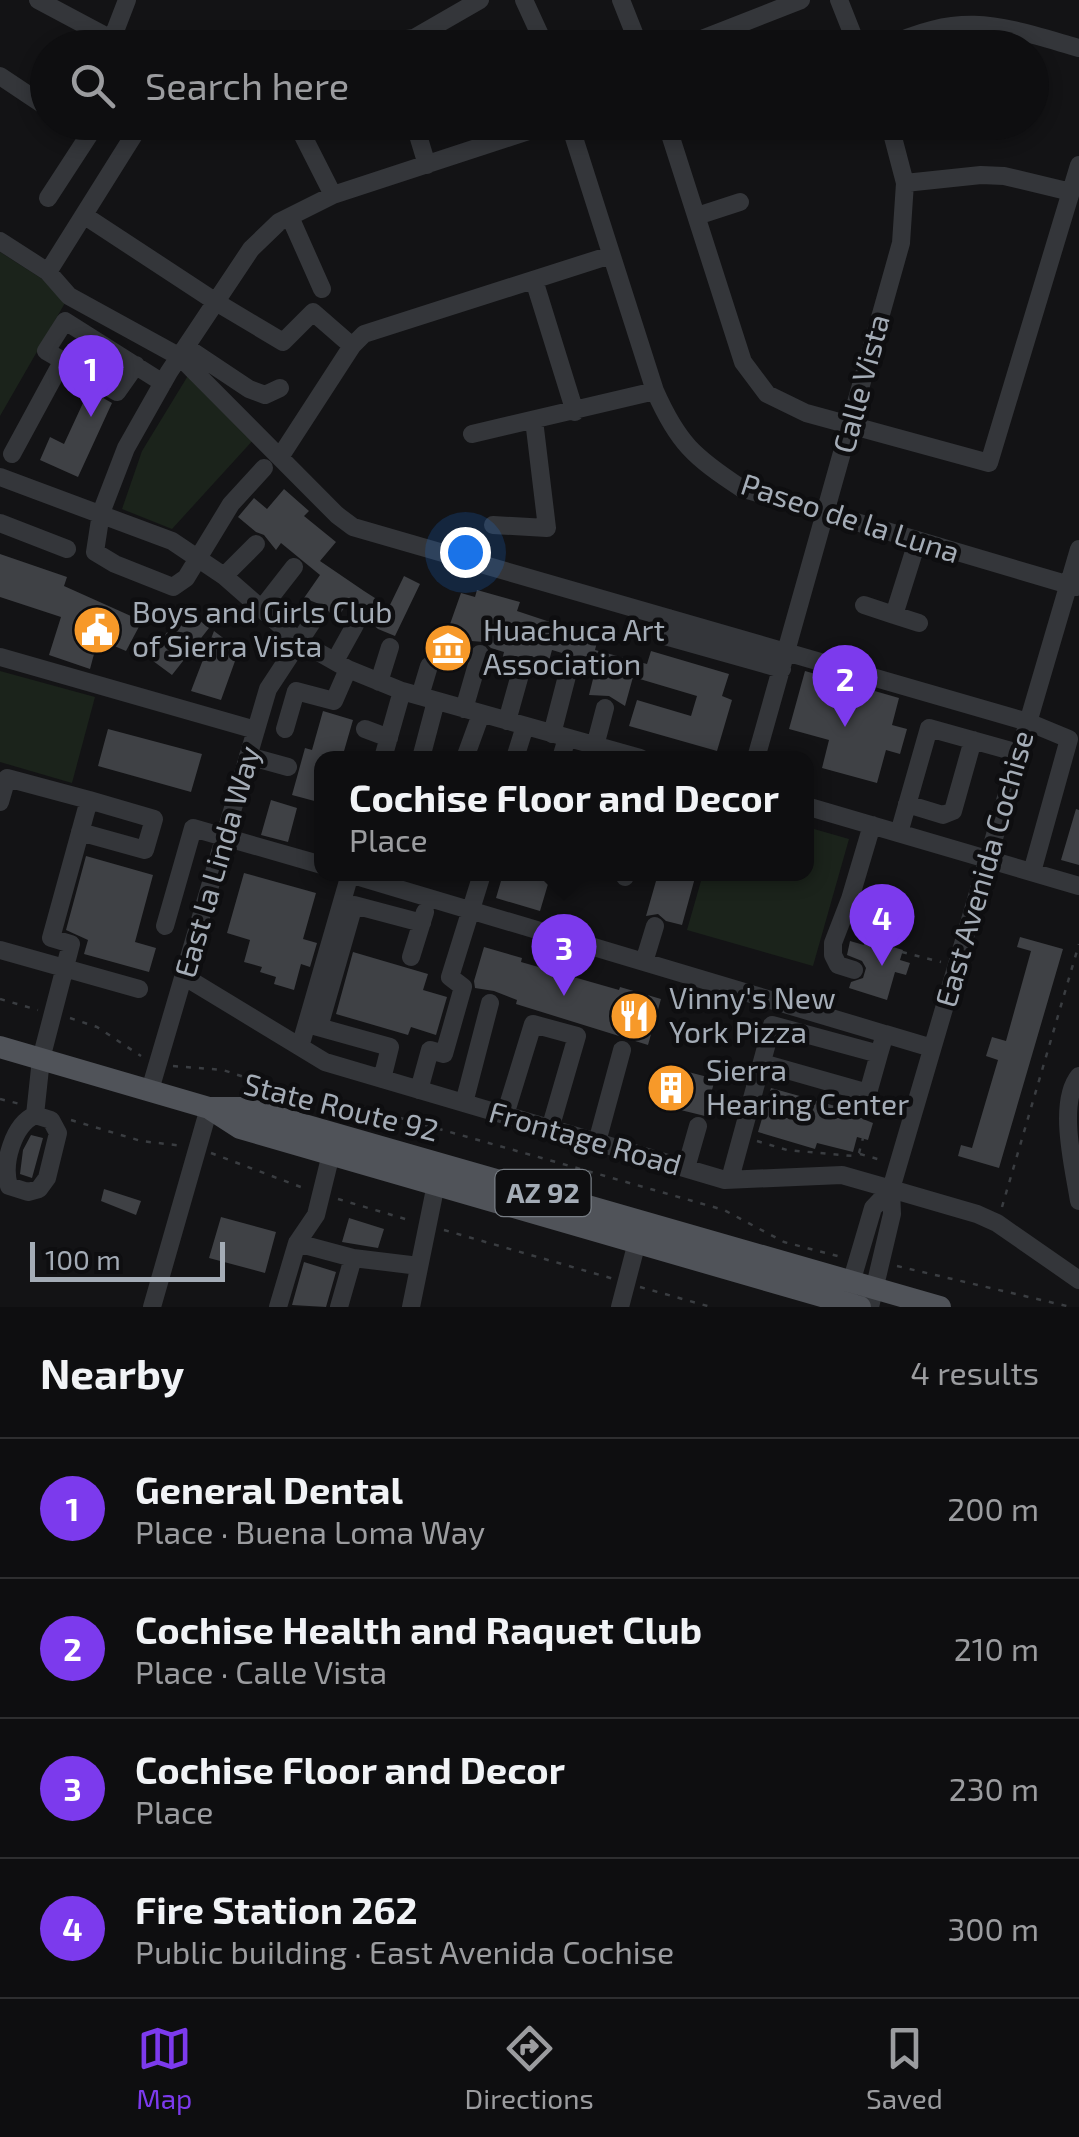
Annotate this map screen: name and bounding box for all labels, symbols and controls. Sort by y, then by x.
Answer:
search box [30,30,1049,140]
icon: search [65,58,120,113]
text: Search here [145,62,349,108]
street label: Calle Vista [824,310,896,457]
pin: 1 [58,334,124,417]
street label: Paseo de la Luna [737,465,964,569]
your location [440,527,491,578]
place label: Boys and Girls Club of Sierra Vista [132,593,392,663]
public building icon: Boys and Girls Club of Sierra Vista [71,604,123,656]
place label: Huachuca Art Association [483,611,665,681]
museum icon: Huachuca Art Association [422,622,474,674]
pin: 2 [812,644,878,727]
street label: East Avenida Cochise [926,726,1040,1011]
street label: East la Linda Way [166,741,266,981]
popup [314,751,814,881]
text: Cochise Floor and Decor [349,774,779,820]
text: Place [349,820,428,858]
pin: 4 [850,884,914,966]
pin: 3 [532,914,596,996]
place label: Vinny's New York Pizza [669,979,836,1049]
restaurant icon: Vinny's New York Pizza [608,990,660,1042]
place label: Sierra Hearing Center [706,1051,909,1121]
building icon: Sierra Hearing Center [645,1062,697,1114]
street label: State Route 92 [240,1064,443,1148]
street label: Frontage Road [485,1092,686,1182]
road number: AZ 92 [496,1170,590,1216]
scale bar [30,1237,225,1282]
text: 100 m [45,1242,121,1276]
text: Nearby [40,1347,184,1397]
text: 4 results [910,1353,1039,1391]
text: General Dental [135,1466,403,1512]
text: 1 [66,1489,79,1527]
text: 200 m [947,1489,1039,1527]
text: Place · Buena Loma Way [135,1512,485,1550]
text: Cochise Health and Raquet Club [135,1606,702,1652]
text: 2 [63,1629,82,1667]
text: 210 m [954,1629,1039,1667]
text: Place · Calle Vista [135,1652,387,1690]
text: Cochise Floor and Decor [135,1746,565,1792]
text: 3 [63,1769,82,1807]
text: 230 m [949,1769,1039,1807]
text: Place [135,1792,214,1830]
text: Fire Station 262 [135,1886,418,1932]
text: 4 [62,1909,83,1947]
text: 300 m [947,1909,1039,1947]
text: Public building · East Avenida Cochise [135,1932,674,1970]
tab: Map [136,2021,192,2115]
tab: Directions [465,2021,594,2115]
tab: Saved [866,2021,943,2115]

